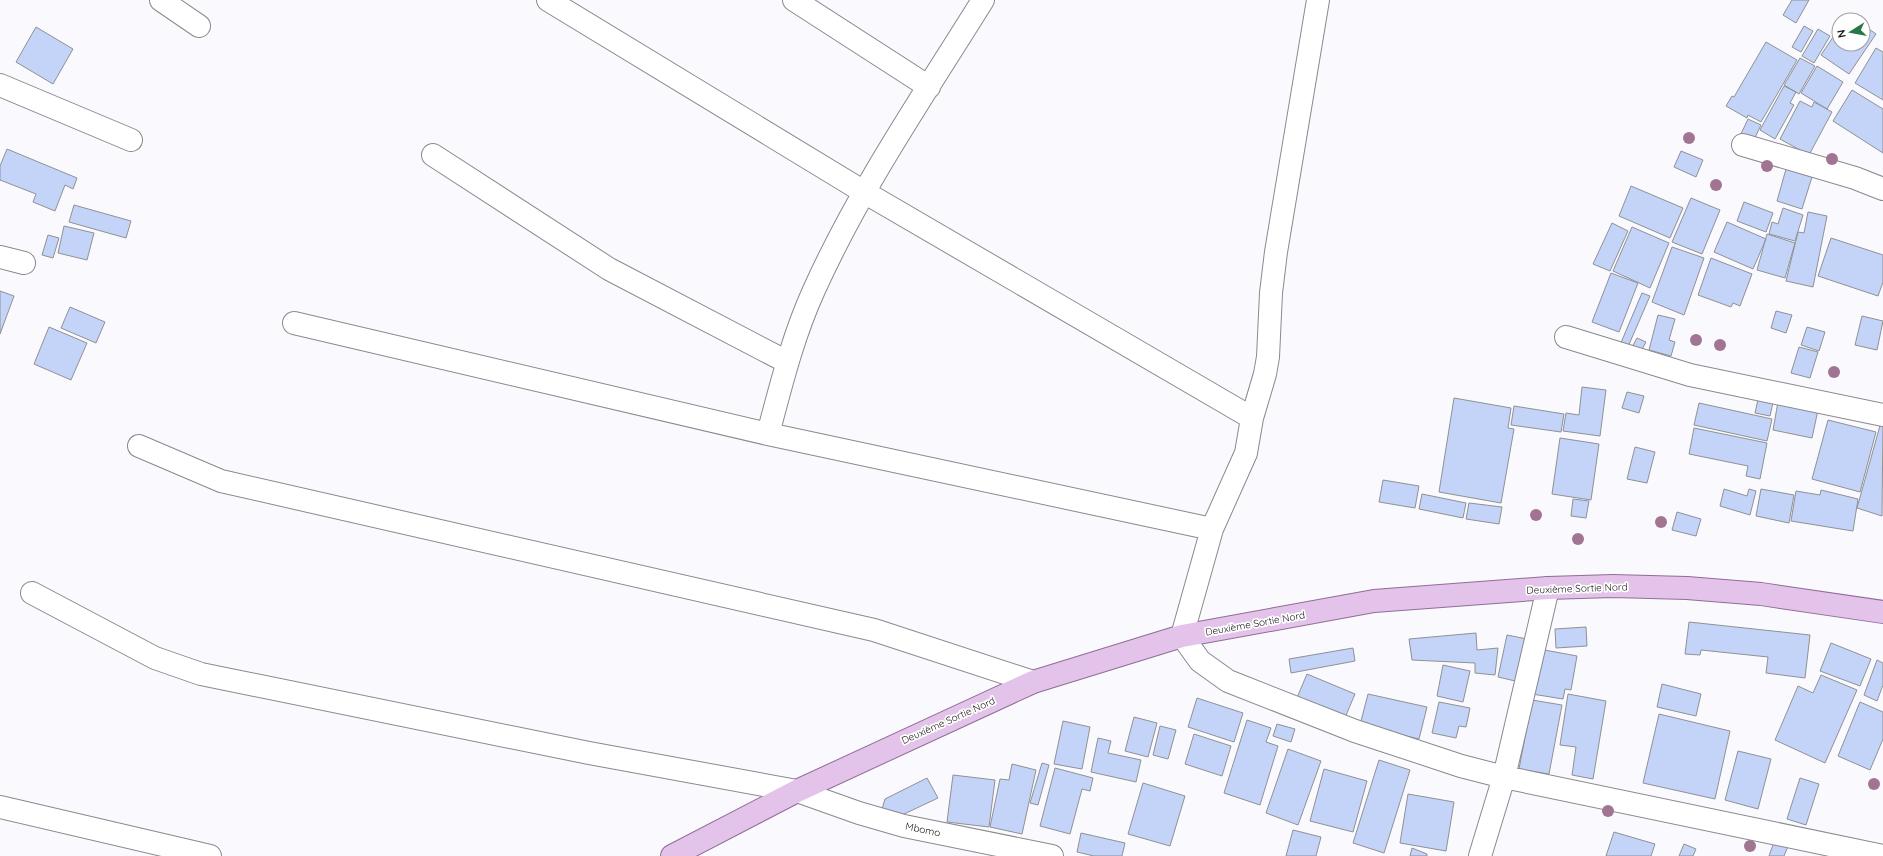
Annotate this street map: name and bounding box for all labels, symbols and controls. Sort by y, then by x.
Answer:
north arrow [1831,12,1871,52]
text: N [1834,29,1849,39]
street label: Deuxième Sortie Nord [1526,580,1628,597]
street label: Deuxième Sortie Nord [1204,608,1306,639]
street label: Deuxième Sortie Nord [899,694,997,747]
street label: Mbomo [904,819,942,840]

